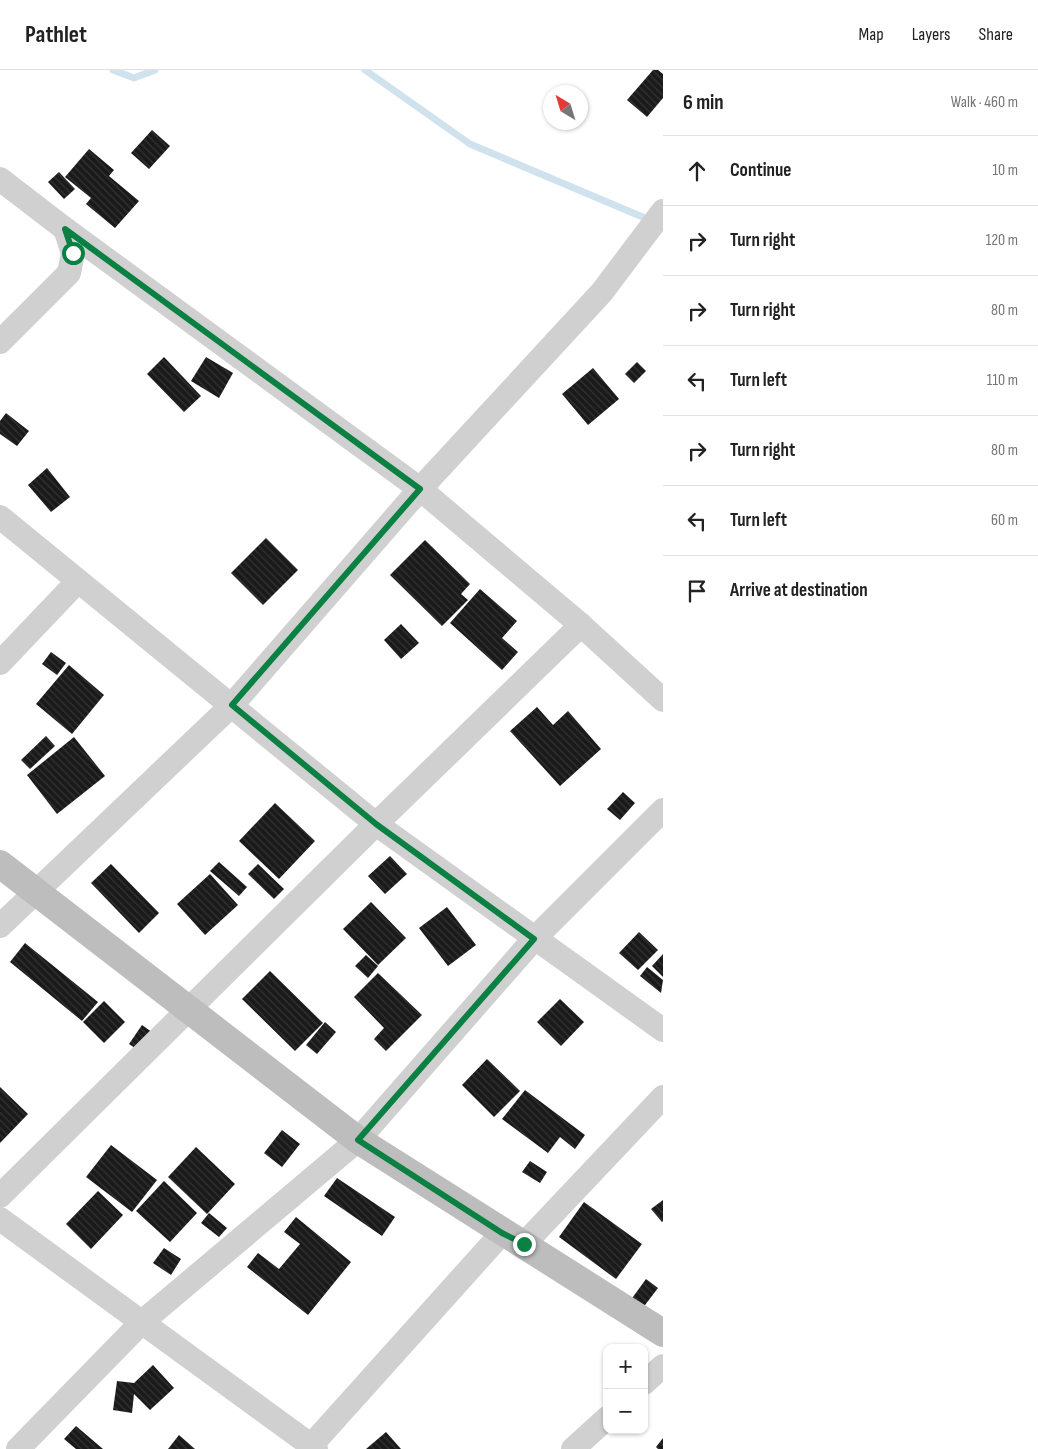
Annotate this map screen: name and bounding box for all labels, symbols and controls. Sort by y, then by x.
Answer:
text: Pathlet [25,20,87,49]
text: Map [859,24,884,45]
text: Layers [912,24,951,45]
text: Share [979,24,1013,45]
north arrow [543,85,588,130]
text: 6 min [683,90,724,115]
text: Walk · 460 m [951,93,1018,112]
icon: ahead [683,157,711,185]
text: Continue [730,159,791,182]
text: 10 m [992,161,1018,180]
icon: right [683,227,711,255]
text: Turn right [730,229,795,252]
text: 120 m [986,231,1018,250]
route start [62,242,85,265]
icon: right [683,297,711,325]
text: Turn right [730,299,795,322]
text: 80 m [991,301,1018,320]
icon: left [683,367,711,395]
text: Turn left [730,369,787,392]
text: 110 m [987,371,1018,390]
icon: right [683,437,711,465]
text: Turn right [730,439,795,462]
text: 80 m [991,441,1018,460]
icon: left [683,507,711,535]
text: Turn left [730,509,787,532]
text: 60 m [991,511,1018,530]
icon: arrive [683,577,711,605]
text: Arrive at destination [730,579,868,602]
route end [513,1233,536,1256]
map controls [603,1344,648,1434]
button: + [603,1344,648,1389]
button: − [603,1389,648,1434]

